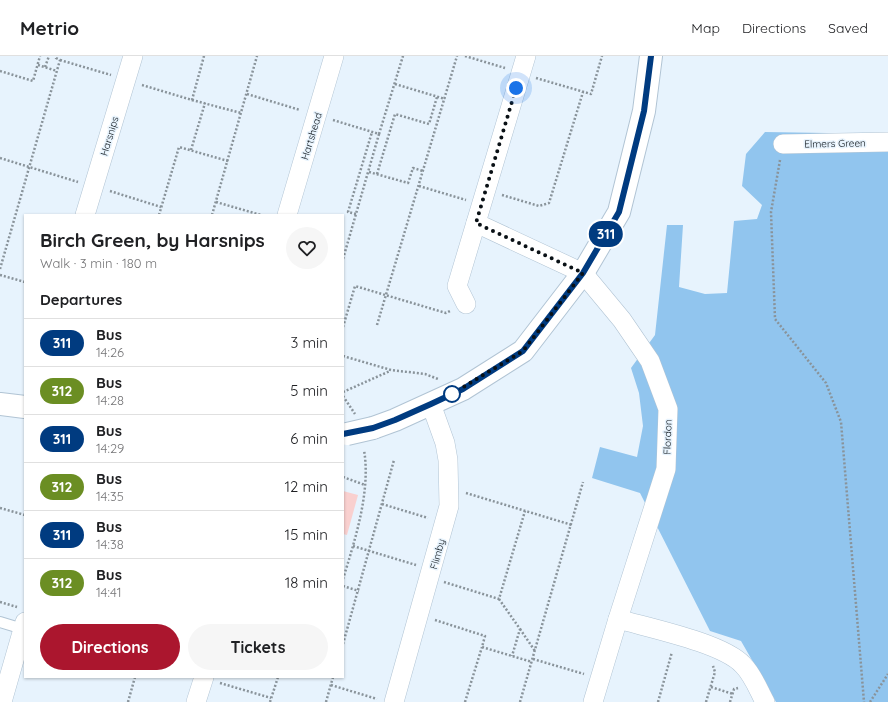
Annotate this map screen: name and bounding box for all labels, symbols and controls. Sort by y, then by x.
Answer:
text: Metrio [20,16,79,40]
text: Map [691,19,720,37]
text: Directions [742,19,806,37]
text: Saved [828,19,868,37]
your location [506,78,526,98]
street label: Hartshead [298,111,325,161]
street label: Harsnips [97,115,122,157]
street label: Elmers Green [804,136,866,151]
line badge: 311 [583,221,629,247]
text: 311 [597,225,615,243]
button: heart [286,227,328,269]
text: Birch Green, by Harsnips [40,228,265,252]
text: Walk · 3 min · 180 m [40,255,157,271]
text: Departures [40,290,122,309]
text: Bus [96,325,122,344]
text: 3 min [290,333,328,352]
text: 311 [53,334,71,352]
text: 14:26 [96,344,124,360]
text: Bus [96,373,122,392]
text: 5 min [290,381,328,400]
text: 312 [52,382,72,400]
unlabelled marker [443,385,461,403]
text: 14:28 [96,392,124,408]
street label: Flordon [660,419,675,455]
text: Bus [96,421,122,440]
text: 6 min [290,429,328,448]
text: 311 [53,430,71,448]
text: 14:29 [96,440,124,456]
text: Bus [96,469,122,488]
text: 12 min [284,477,328,496]
text: 312 [52,478,72,496]
text: 14:35 [96,488,124,504]
text: Bus [96,517,122,536]
text: 15 min [285,525,328,544]
text: 311 [53,526,71,544]
text: 14:38 [96,536,124,552]
street label: Flimby [427,537,448,571]
text: Bus [96,565,122,584]
text: 18 min [285,573,328,592]
text: 312 [52,574,72,592]
text: 14:41 [96,584,121,600]
button: Directions [40,624,180,670]
button: Tickets [188,624,328,670]

